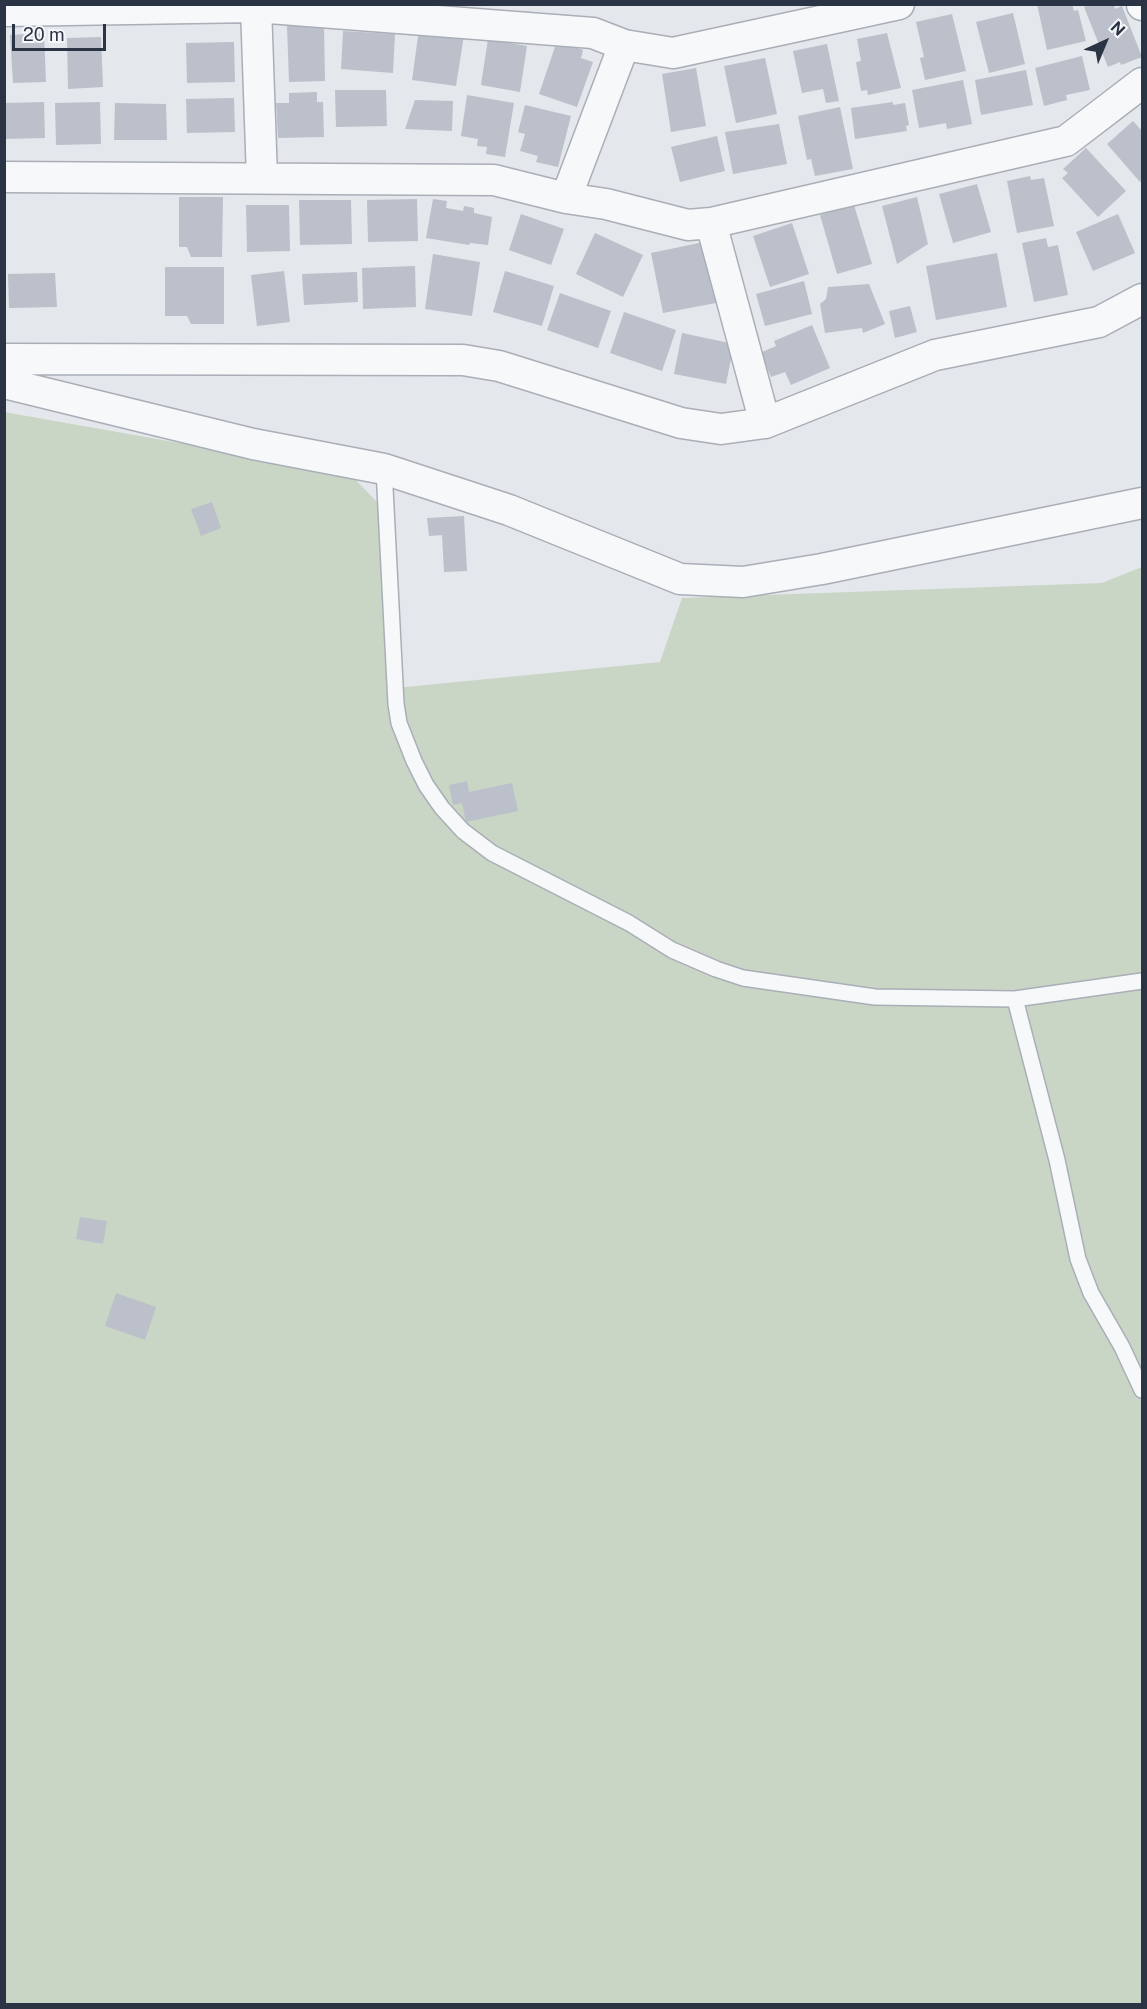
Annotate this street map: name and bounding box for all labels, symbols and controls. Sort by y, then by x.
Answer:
scale bar [15,12,110,50]
north arrow [1075,12,1135,72]
text: N [1107,18,1129,40]
text: 20 m [23,24,65,45]

